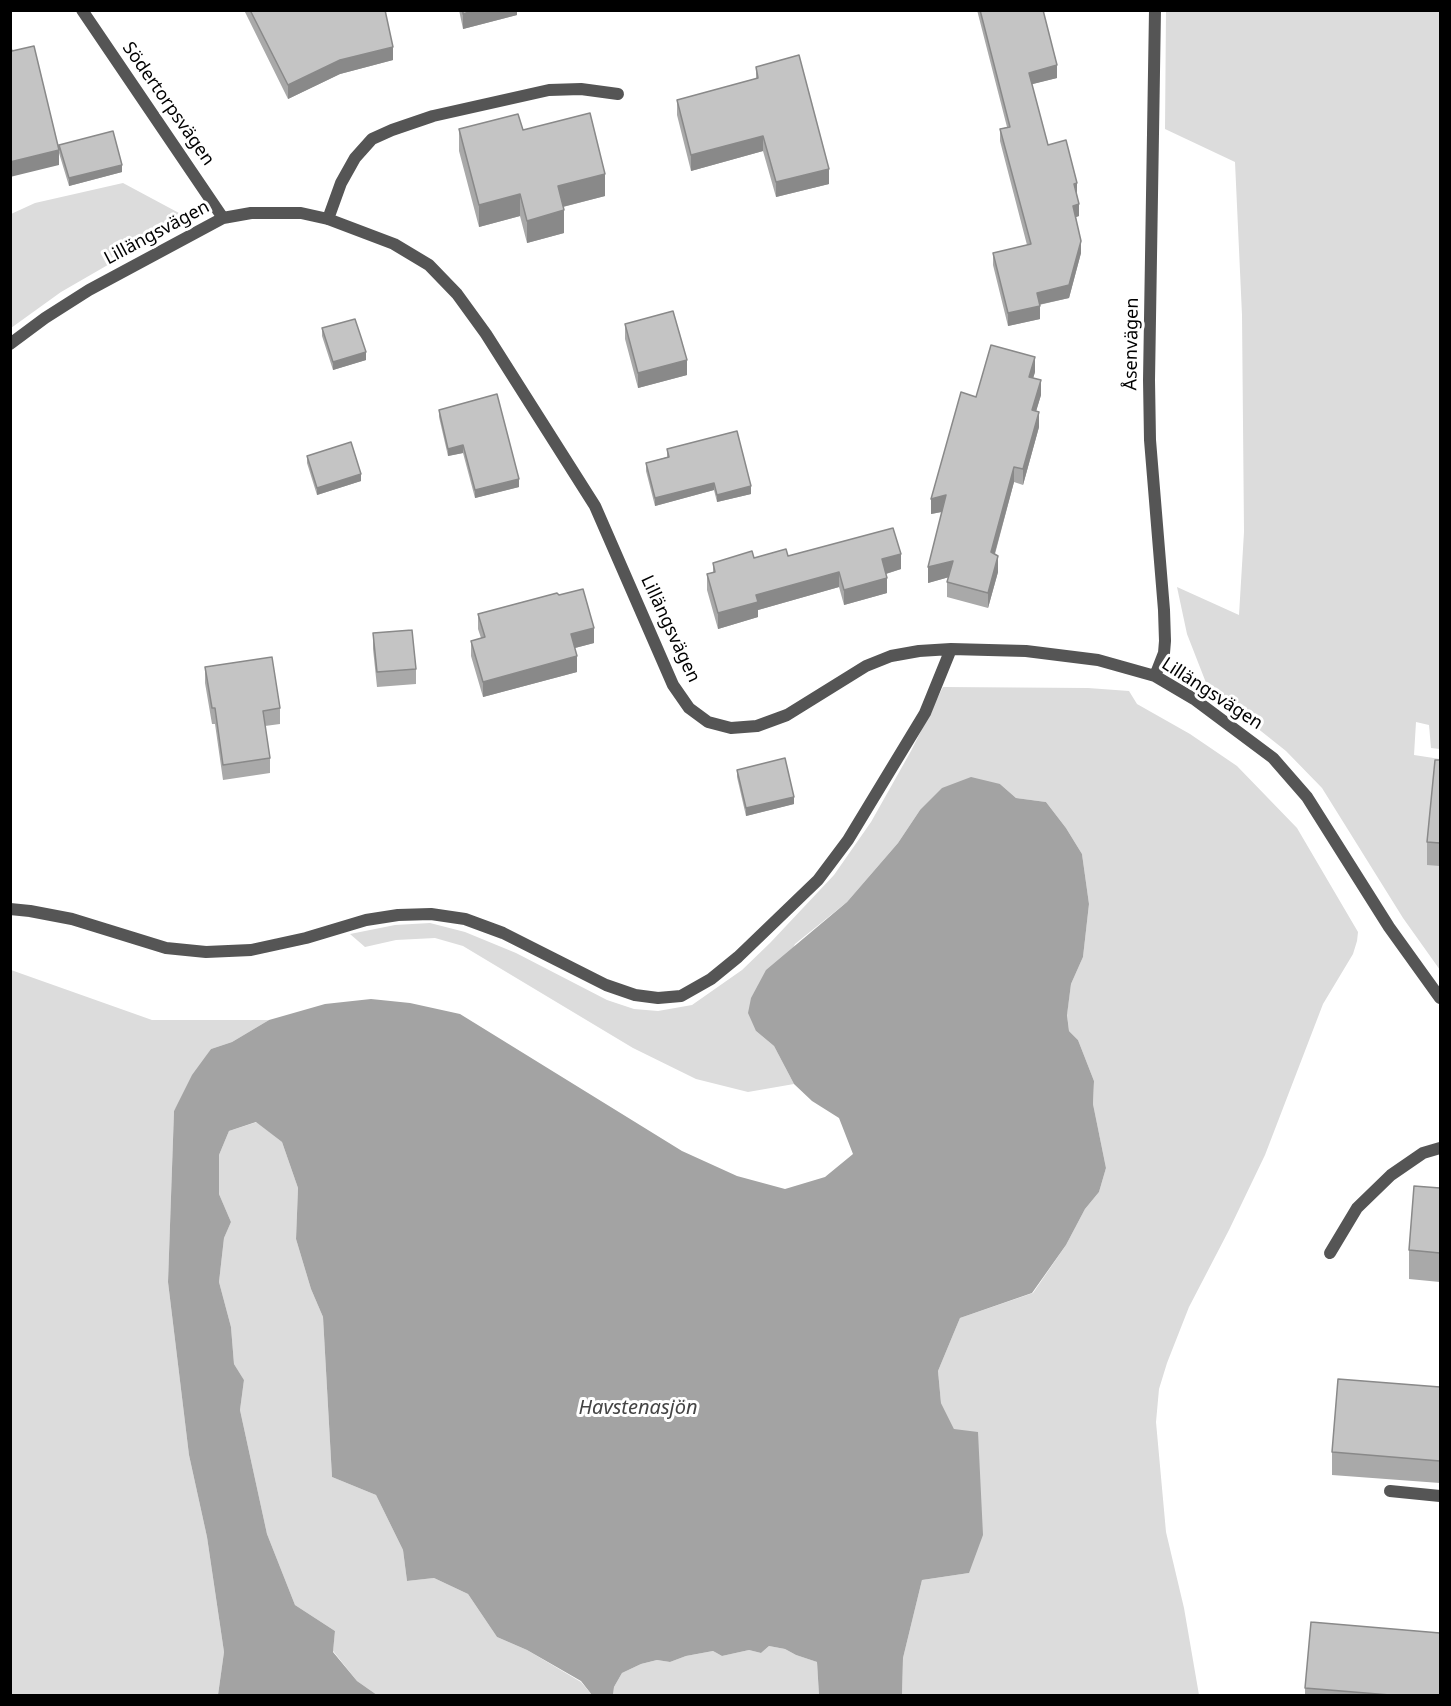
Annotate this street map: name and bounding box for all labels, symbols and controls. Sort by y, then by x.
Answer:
street label: Södertorpsvägen [117,38,219,170]
street label: Lillängsvägen [101,196,213,270]
street label: Åsenvägen [1120,297,1144,391]
street label: Lillängsvägen [636,572,704,686]
street label: Lillängsvägen [1158,653,1266,735]
water label: Havstenasjön [578,1396,698,1420]

